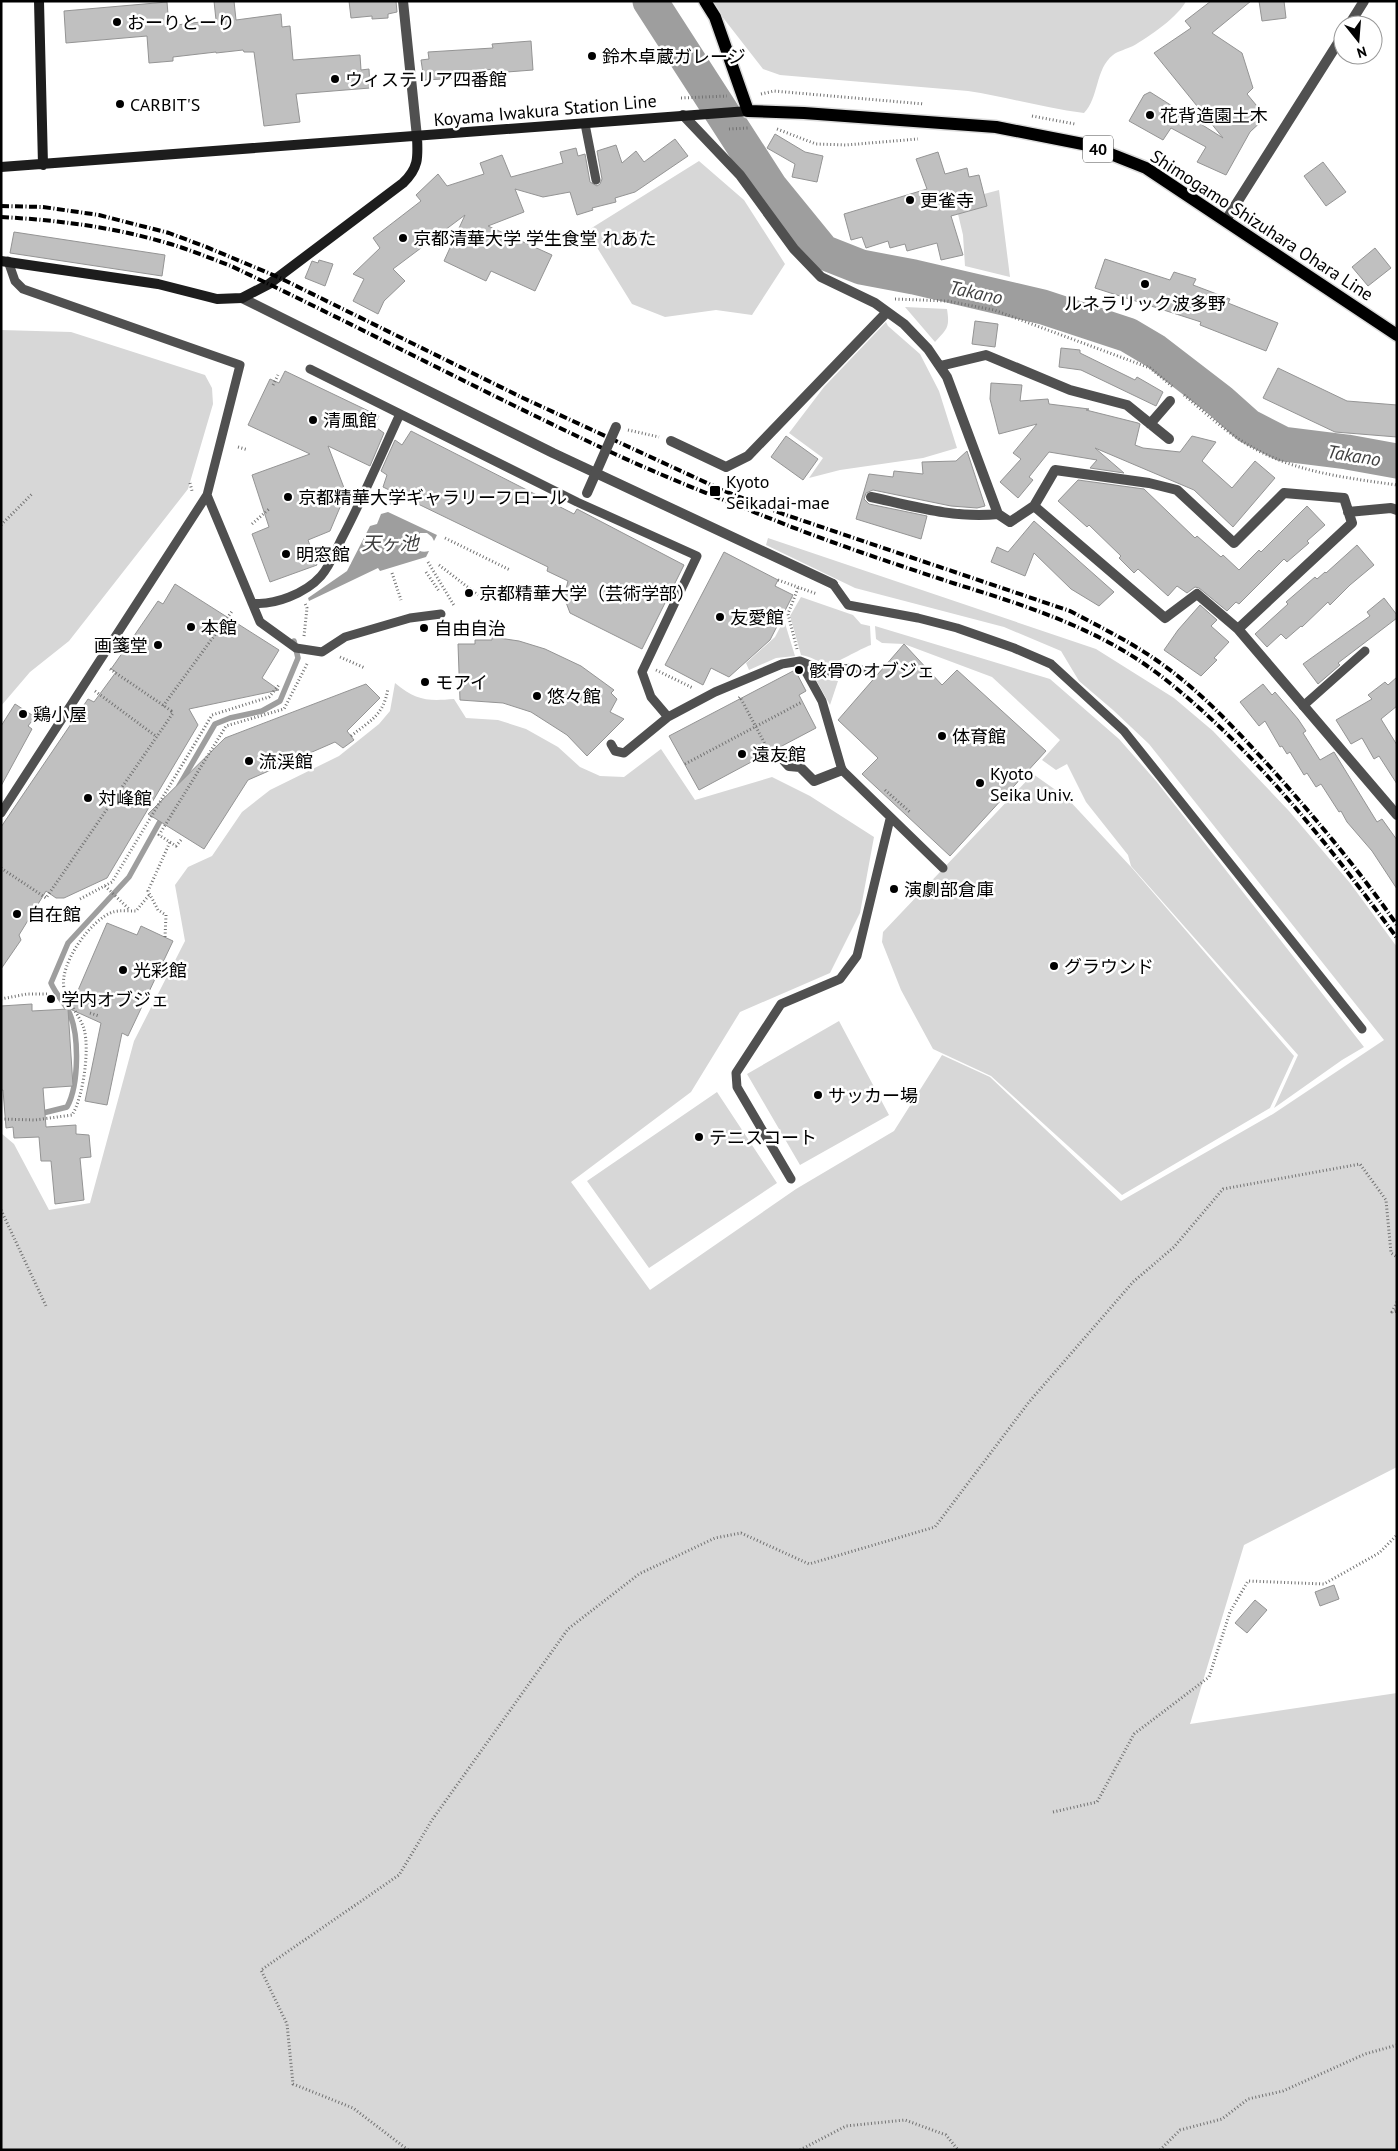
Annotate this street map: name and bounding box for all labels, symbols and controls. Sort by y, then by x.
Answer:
place label: おーりとーり [127,11,235,34]
north arrow [1333,15,1383,65]
marker: おーりとーり [111,16,123,28]
text: N [1355,42,1369,62]
place label: 鈴木卓蔵ガレージ [602,45,746,68]
marker: 鈴木卓蔵ガレージ [586,50,598,62]
place label: ウィステリア四番館 [345,68,507,91]
marker: ウィステリア四番館 [329,73,341,85]
street label: Koyama Iwakura Station Line [433,89,657,131]
place label: CARBIT'S [130,93,200,116]
marker: CARBIT'S [114,98,126,110]
place label: 花背造園土木 [1160,104,1268,127]
marker: 花背造園土木 [1144,109,1156,121]
road number: 40 [1083,136,1113,162]
street label: Shimogamo Shizuhara Ohara Line [1146,144,1378,306]
place label: 更雀寺 [920,189,974,212]
marker: 更雀寺 [904,194,916,206]
place label: 京都清華大学 学生食堂 れあた [413,227,657,250]
marker: 京都清華大学 学生食堂 れあた [397,232,409,244]
water label: Takano [947,275,1005,309]
marker: ルネラリック波多野 [1139,278,1151,290]
place label: ルネラリック波多野 [1064,292,1226,315]
place label: 清風館 [323,409,377,432]
marker: 清風館 [307,414,319,426]
water label: Takano [1325,439,1383,471]
place label: Kyoto Seikadai-mae [726,470,830,514]
marker: Kyoto Seikadai-mae [708,484,722,498]
place label: 京都精華大学ギャラリーフロール [298,486,567,509]
marker: 京都精華大学ギャラリーフロール [282,491,294,503]
water label: 天ヶ池 [361,531,420,555]
place label: 明窓館 [296,543,350,566]
marker: 明窓館 [280,548,292,560]
place label: 京都精華大学（芸術学部） [479,582,695,605]
marker: 京都精華大学（芸術学部） [463,587,475,599]
place label: 友愛館 [730,606,784,629]
marker: 友愛館 [714,611,726,623]
place label: 本館 [201,616,237,639]
place label: 自由自治 [434,617,506,640]
marker: 本館 [185,621,197,633]
marker: 自由自治 [418,622,430,634]
place label: 画箋堂 [94,634,148,657]
marker: 画箋堂 [152,639,164,651]
place label: 骸骨のオブジェ [809,659,935,682]
marker: 骸骨のオブジェ [793,664,805,676]
place label: モアイ [435,671,488,694]
marker: モアイ [419,676,431,688]
place label: 悠々館 [547,685,601,708]
marker: 悠々館 [531,690,543,702]
place label: 鶏小屋 [33,703,87,726]
marker: 鶏小屋 [17,708,29,720]
place label: 体育館 [952,725,1006,748]
marker: 体育館 [936,730,948,742]
place label: 遠友館 [752,743,806,766]
marker: 遠友館 [736,748,748,760]
place label: 流渓館 [259,750,313,773]
marker: 流渓館 [243,755,255,767]
place label: Kyoto Seika Univ. [990,762,1074,806]
marker: Kyoto Seika Univ. [974,777,986,789]
place label: 対峰館 [98,787,152,810]
marker: 対峰館 [82,792,94,804]
place label: 演劇部倉庫 [904,878,994,901]
marker: 演劇部倉庫 [888,883,900,895]
place label: 自在館 [27,903,81,926]
marker: 自在館 [11,908,23,920]
place label: グラウンド [1064,955,1154,978]
place label: 光彩館 [133,959,187,982]
marker: グラウンド [1048,960,1060,972]
marker: 光彩館 [117,964,129,976]
place label: 学内オブジェ [61,988,169,1011]
marker: 学内オブジェ [45,993,57,1005]
place label: サッカー場 [828,1084,918,1107]
marker: サッカー場 [812,1089,824,1101]
place label: テニスコート [709,1126,817,1149]
marker: テニスコート [693,1131,705,1143]

